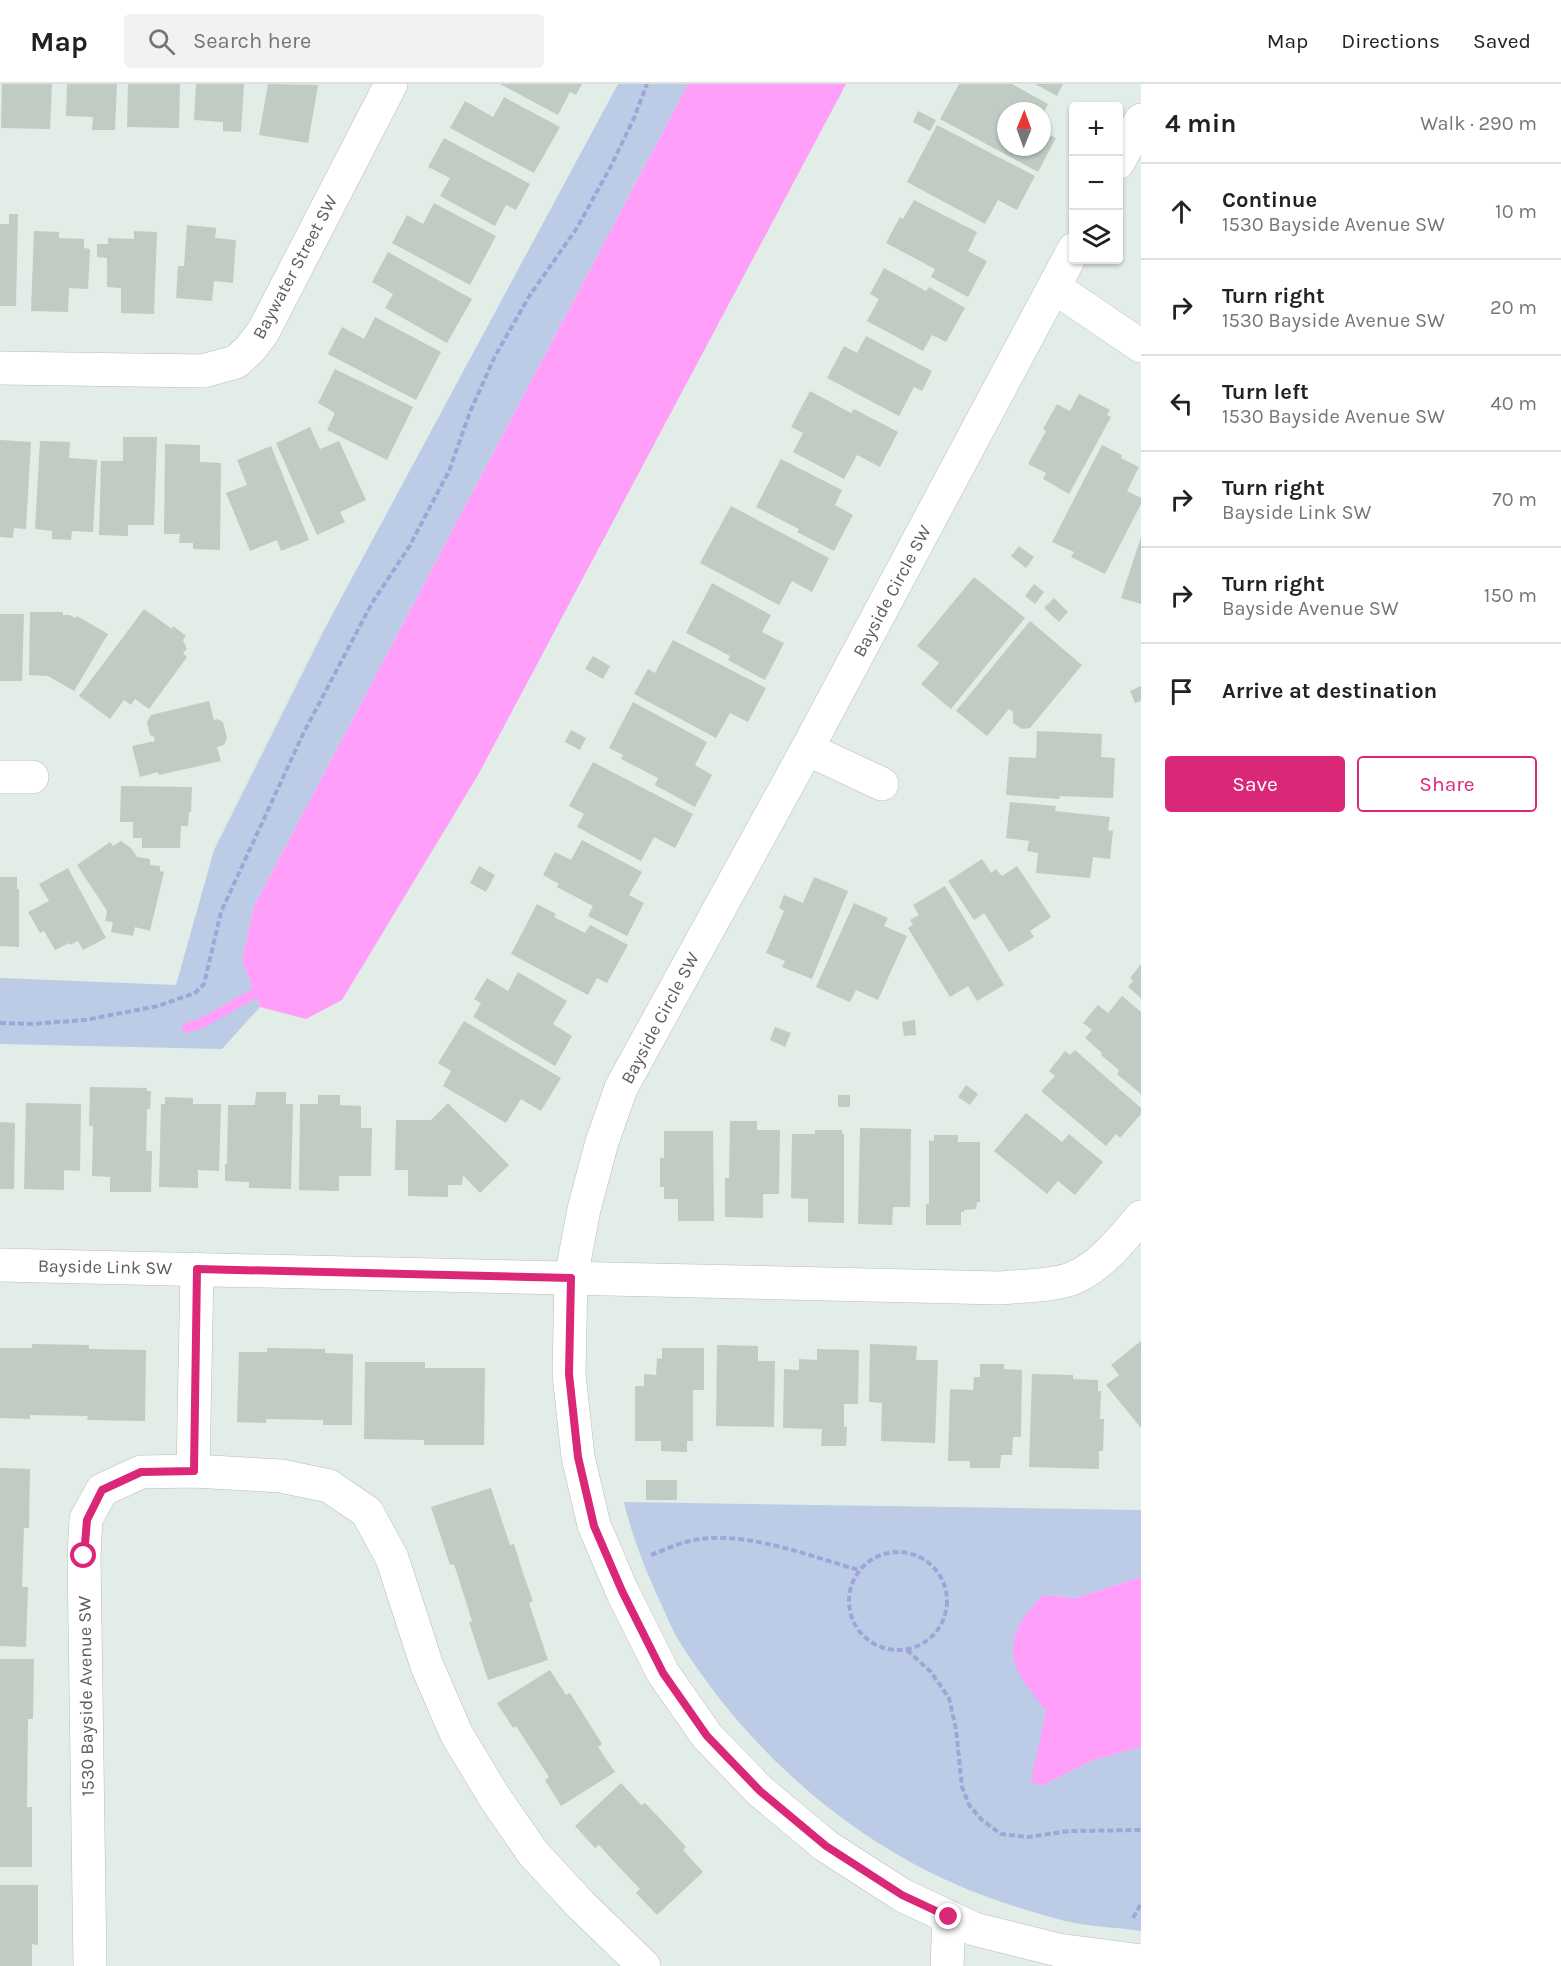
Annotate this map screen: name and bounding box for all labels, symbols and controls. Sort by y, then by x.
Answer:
search box [124,14,544,68]
text: Map [30,25,88,58]
icon: search [145,25,178,58]
text: Search here [193,28,311,54]
text: Map [1267,29,1308,53]
text: Directions [1341,29,1440,53]
text: Saved [1473,29,1531,53]
north arrow [997,102,1051,156]
map controls [1069,102,1123,264]
button: + [1069,102,1123,156]
text: 4 min [1165,108,1236,139]
text: Walk · 290 m [1420,112,1537,135]
button: − [1069,156,1123,210]
text: Continue [1222,187,1317,213]
street label: Baywater Street SW [248,191,342,343]
icon: ahead [1165,195,1198,228]
text: 10 m [1495,200,1537,223]
button: layers [1069,210,1123,264]
text: 1530 Bayside Avenue SW [1222,213,1445,236]
text: Turn right [1222,283,1325,309]
icon: right [1165,291,1198,324]
text: 20 m [1490,296,1537,319]
text: 1530 Bayside Avenue SW [1222,309,1445,332]
text: Turn left [1222,379,1309,405]
icon: left [1165,387,1198,420]
text: 40 m [1491,392,1537,415]
text: 1530 Bayside Avenue SW [1222,405,1445,428]
text: Turn right [1222,475,1325,501]
icon: right [1165,483,1198,516]
text: 70 m [1492,488,1537,511]
text: Bayside Link SW [1222,501,1371,524]
street label: Bayside Circle SW [848,521,936,661]
text: Turn right [1222,571,1325,597]
icon: right [1165,579,1198,612]
text: 150 m [1484,584,1537,607]
text: Bayside Avenue SW [1222,597,1399,620]
icon: arrive [1165,675,1198,708]
text: Arrive at destination [1222,678,1437,704]
button: Save [1165,756,1345,812]
button: Share [1357,756,1537,812]
street label: Bayside Circle SW [616,948,704,1088]
street label: Bayside Link SW [38,1255,172,1279]
route start [70,1542,96,1568]
street label: 1530 Bayside Avenue SW [73,1595,99,1797]
route end [935,1903,961,1929]

